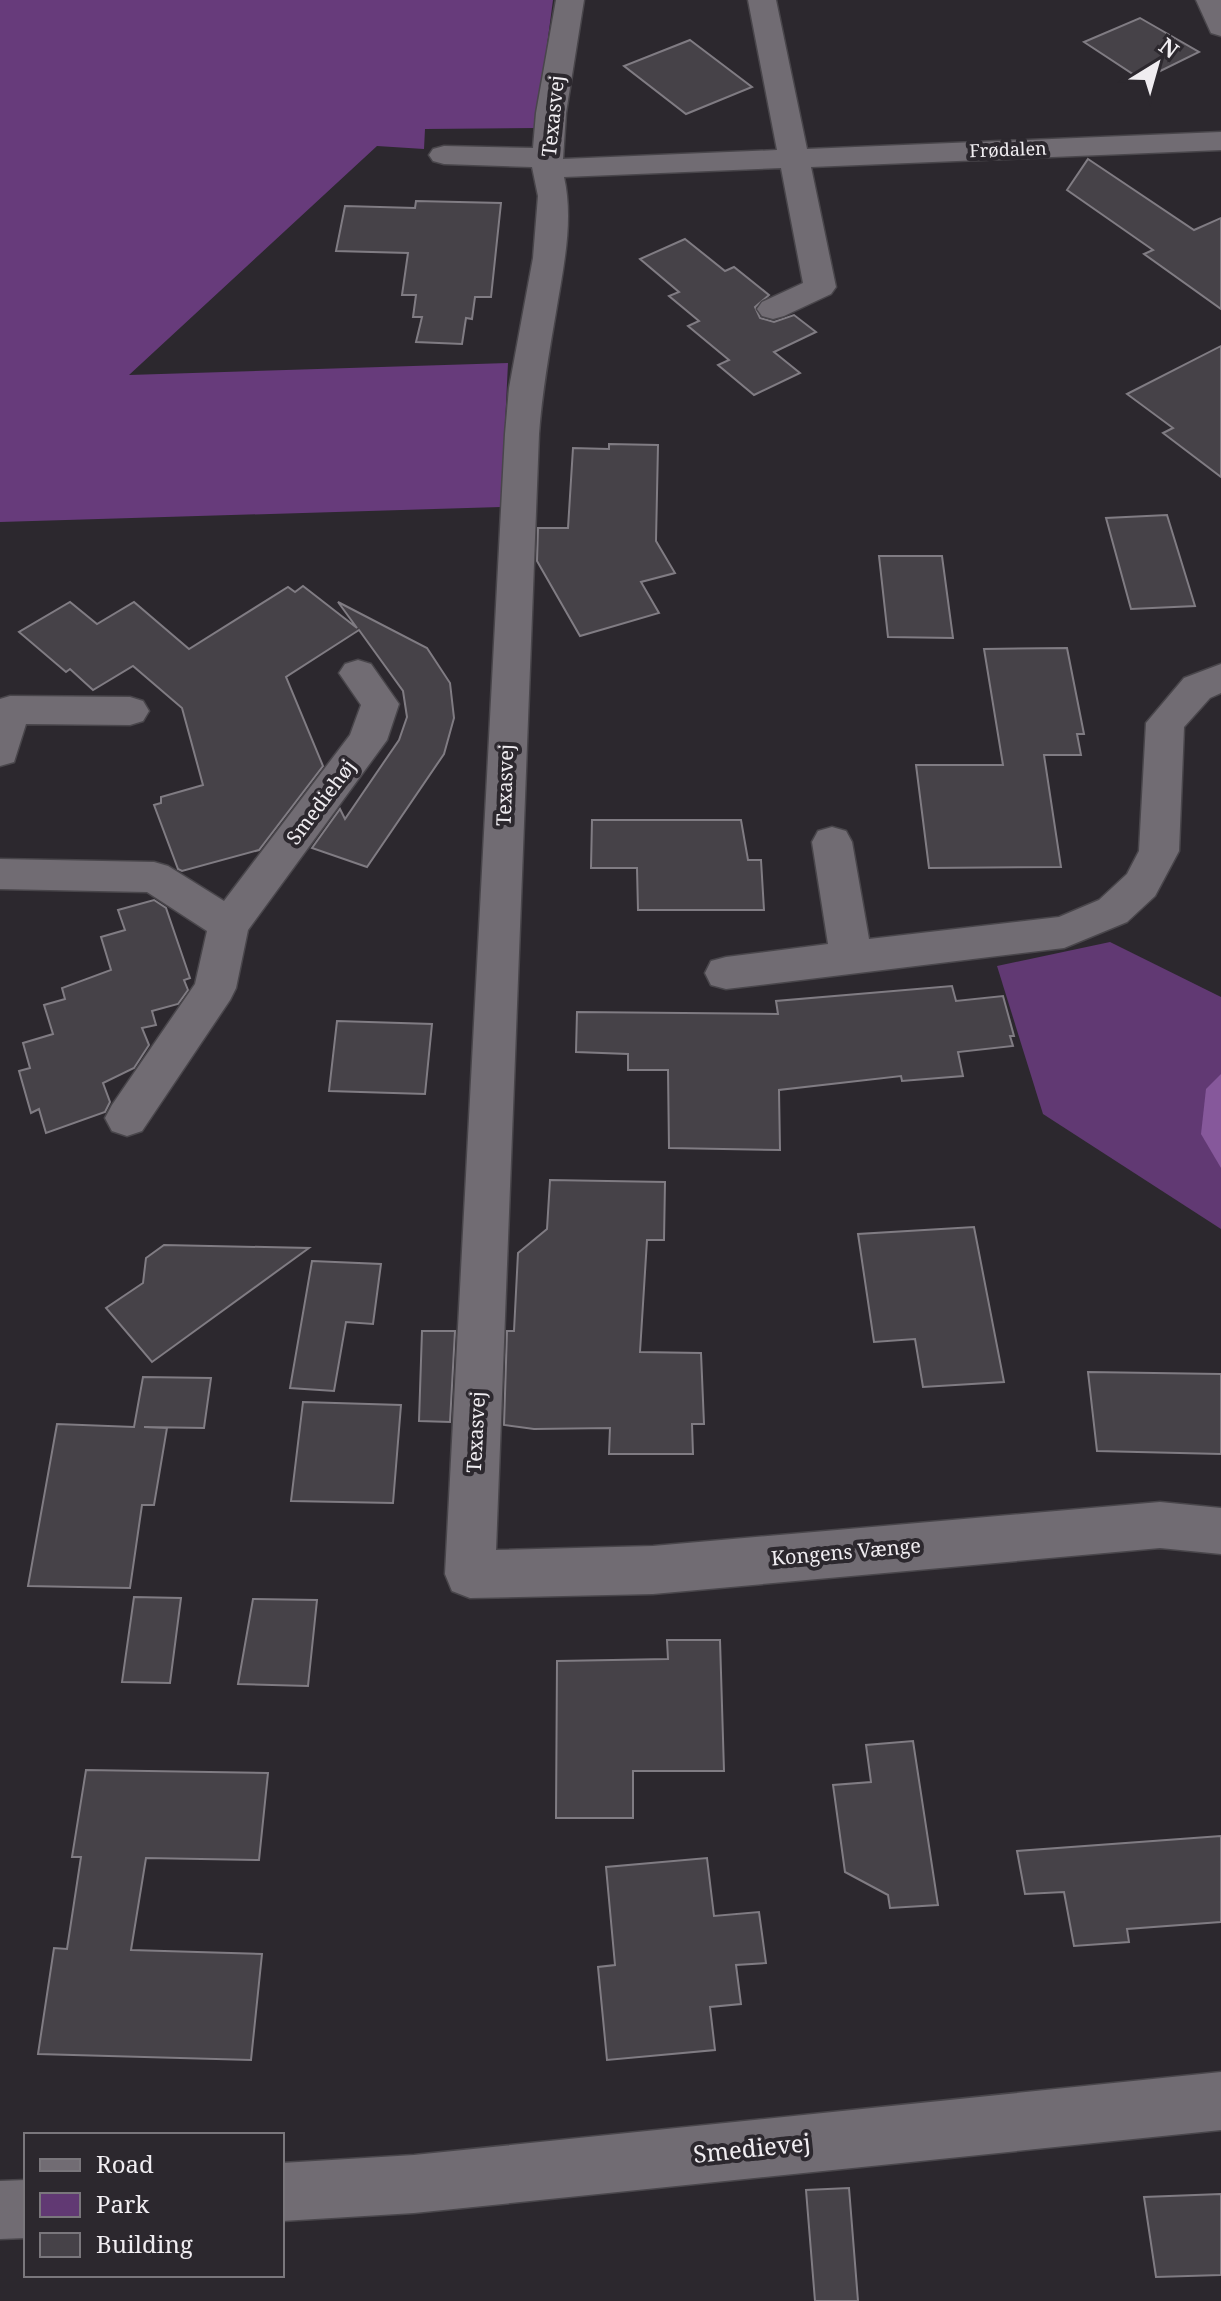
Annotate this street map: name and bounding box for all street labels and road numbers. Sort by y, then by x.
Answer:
street label: Texasvej [535,74,570,158]
street label: Frødalen [969,136,1047,162]
street label: Texasvej [490,743,519,826]
street label: Smediehøj [280,754,362,850]
street label: Texasvej [460,1390,491,1474]
street label: Kongens Vænge [770,1532,922,1571]
street label: Smedievej [692,2125,812,2170]

